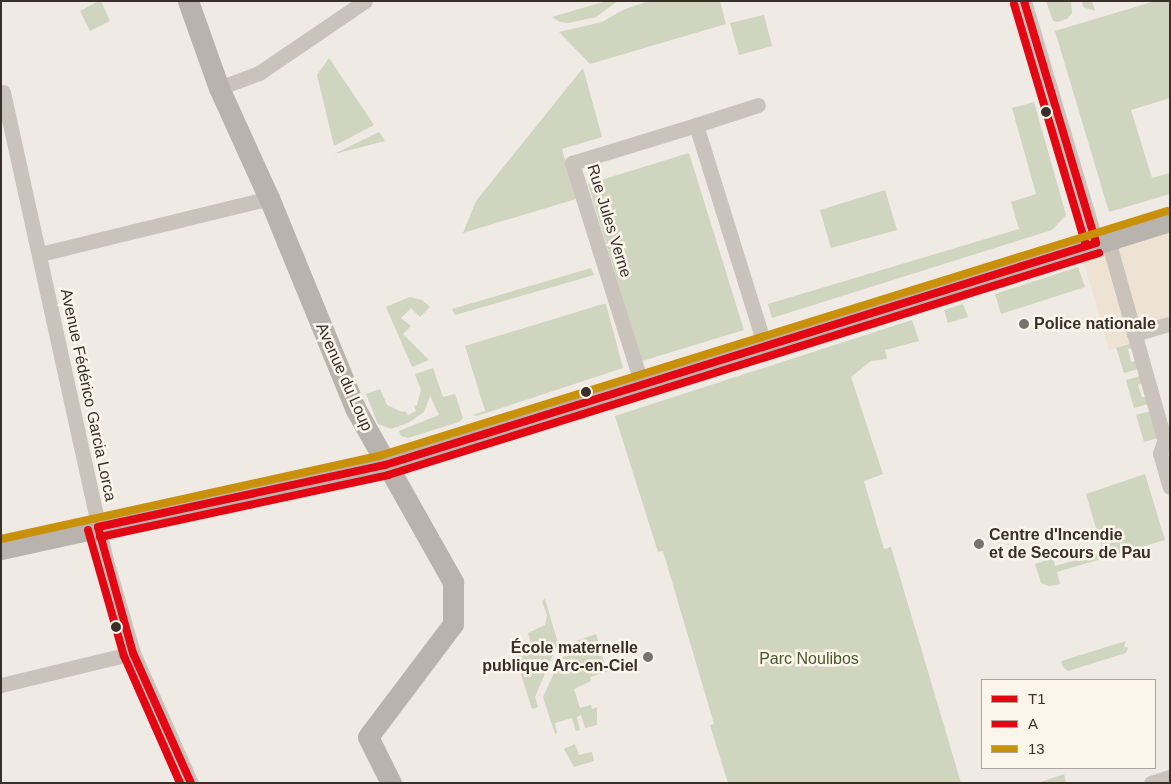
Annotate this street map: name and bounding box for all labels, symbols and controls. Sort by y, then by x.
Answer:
unlabelled marker [1041,107,1051,117]
street label: Rue Jules Verne [583,162,635,280]
street label: Avenue Fédérico Garcia Lorca [56,287,120,503]
place label: Police nationale [1034,314,1156,334]
marker: Police nationale [1018,318,1030,330]
street label: Avenue du Loup [312,320,376,434]
unlabelled marker [581,387,591,397]
place label: Centre d'Incendie et de Secours de Pau [989,525,1151,563]
marker: Centre d'Incendie et de Secours de Pau [973,538,985,550]
unlabelled marker [111,622,121,632]
place label: École maternelle publique Arc-en-Ciel [482,638,638,676]
park label: Parc Noulibos [759,649,859,669]
marker: École maternelle publique Arc-en-Ciel [642,651,654,663]
legend [981,679,1156,769]
text: T1 [1028,690,1046,707]
text: A [1028,715,1038,732]
text: 13 [1028,740,1045,757]

